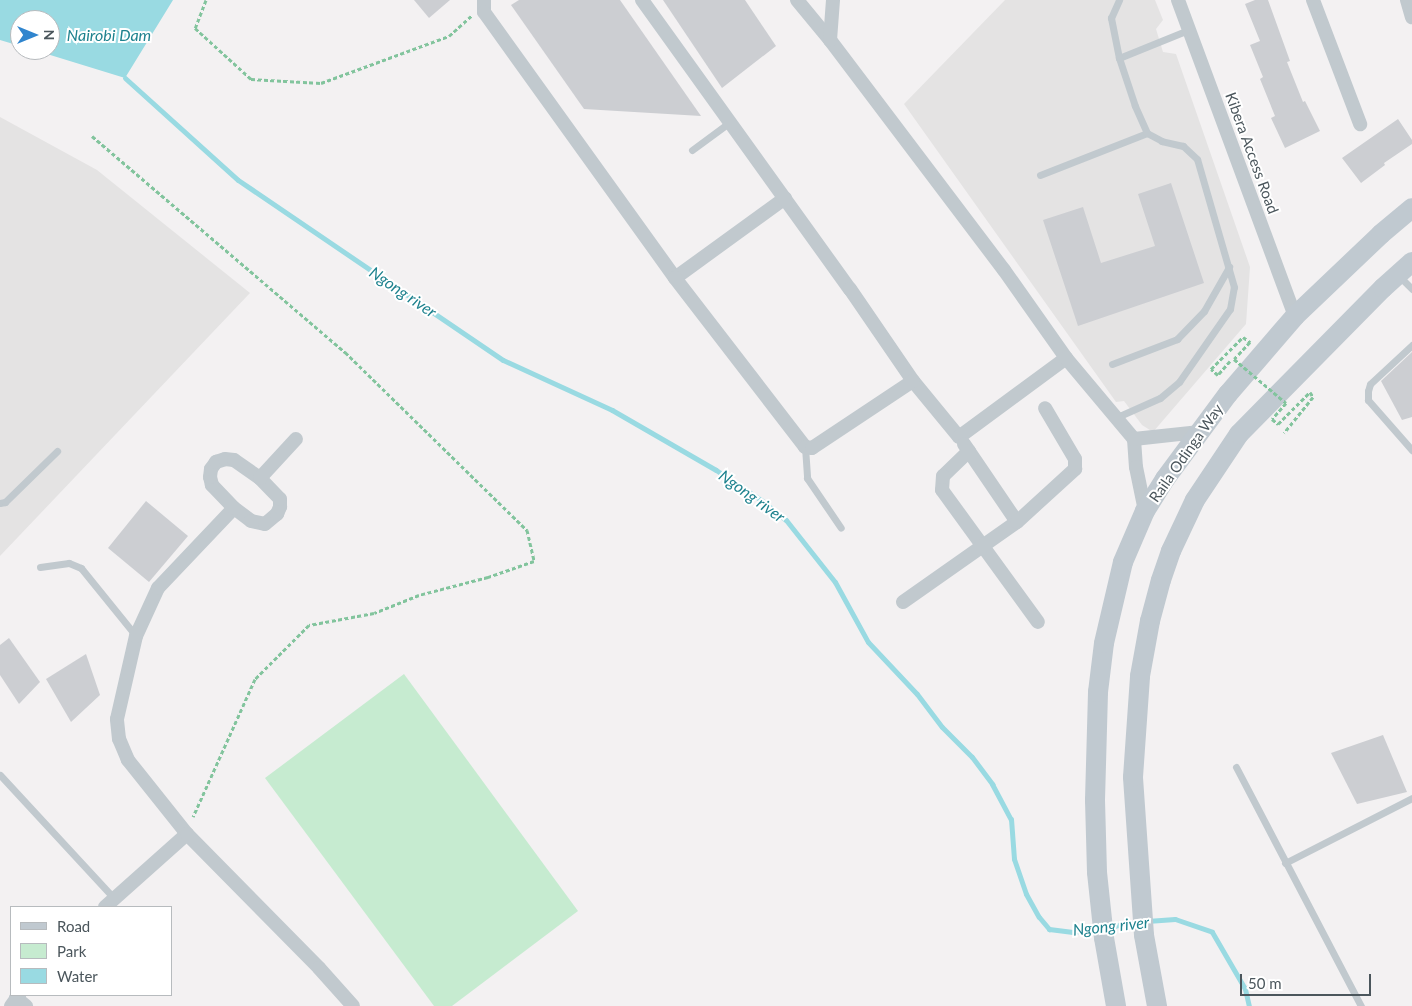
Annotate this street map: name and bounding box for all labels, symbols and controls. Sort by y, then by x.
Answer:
north arrow [10,10,60,60]
water label: Nairobi Dam [67,25,151,45]
text: N [41,30,58,40]
street label: Kibera Access Road [1222,90,1282,216]
water label: Ngong river [366,263,440,321]
street label: Raila Odinga Way [1145,400,1227,506]
water label: Ngong river [715,466,789,526]
legend [10,906,172,996]
water label: Ngong river [1072,912,1150,940]
text: Road [57,917,90,935]
text: Park [57,942,86,960]
scale bar [1242,964,1373,996]
text: Water [57,967,98,985]
text: 50 m [1248,974,1282,992]

